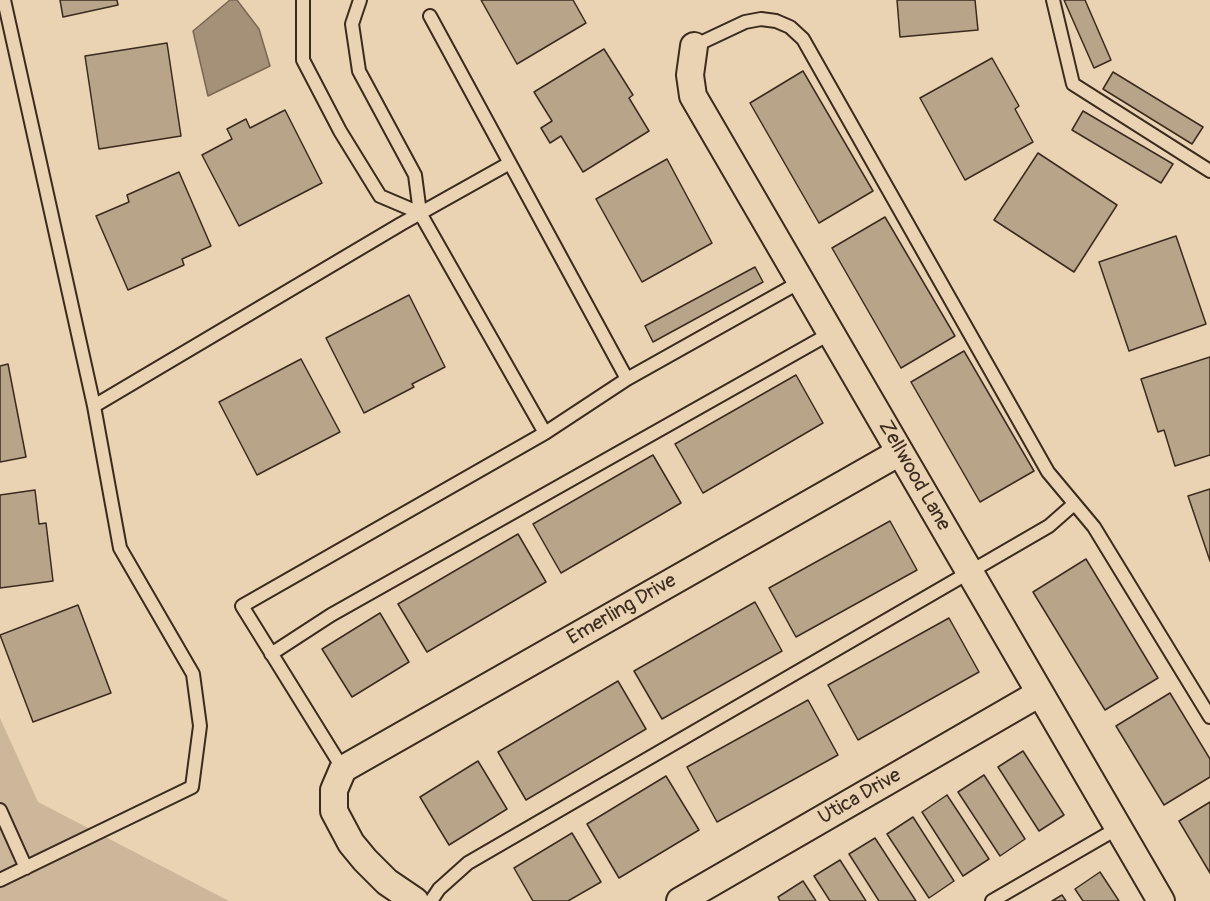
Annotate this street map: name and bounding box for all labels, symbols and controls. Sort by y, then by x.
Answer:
street label: Zellwood Lane [873,417,955,535]
street label: Emerling Drive [563,569,681,651]
street label: Utica Drive [814,764,906,830]

